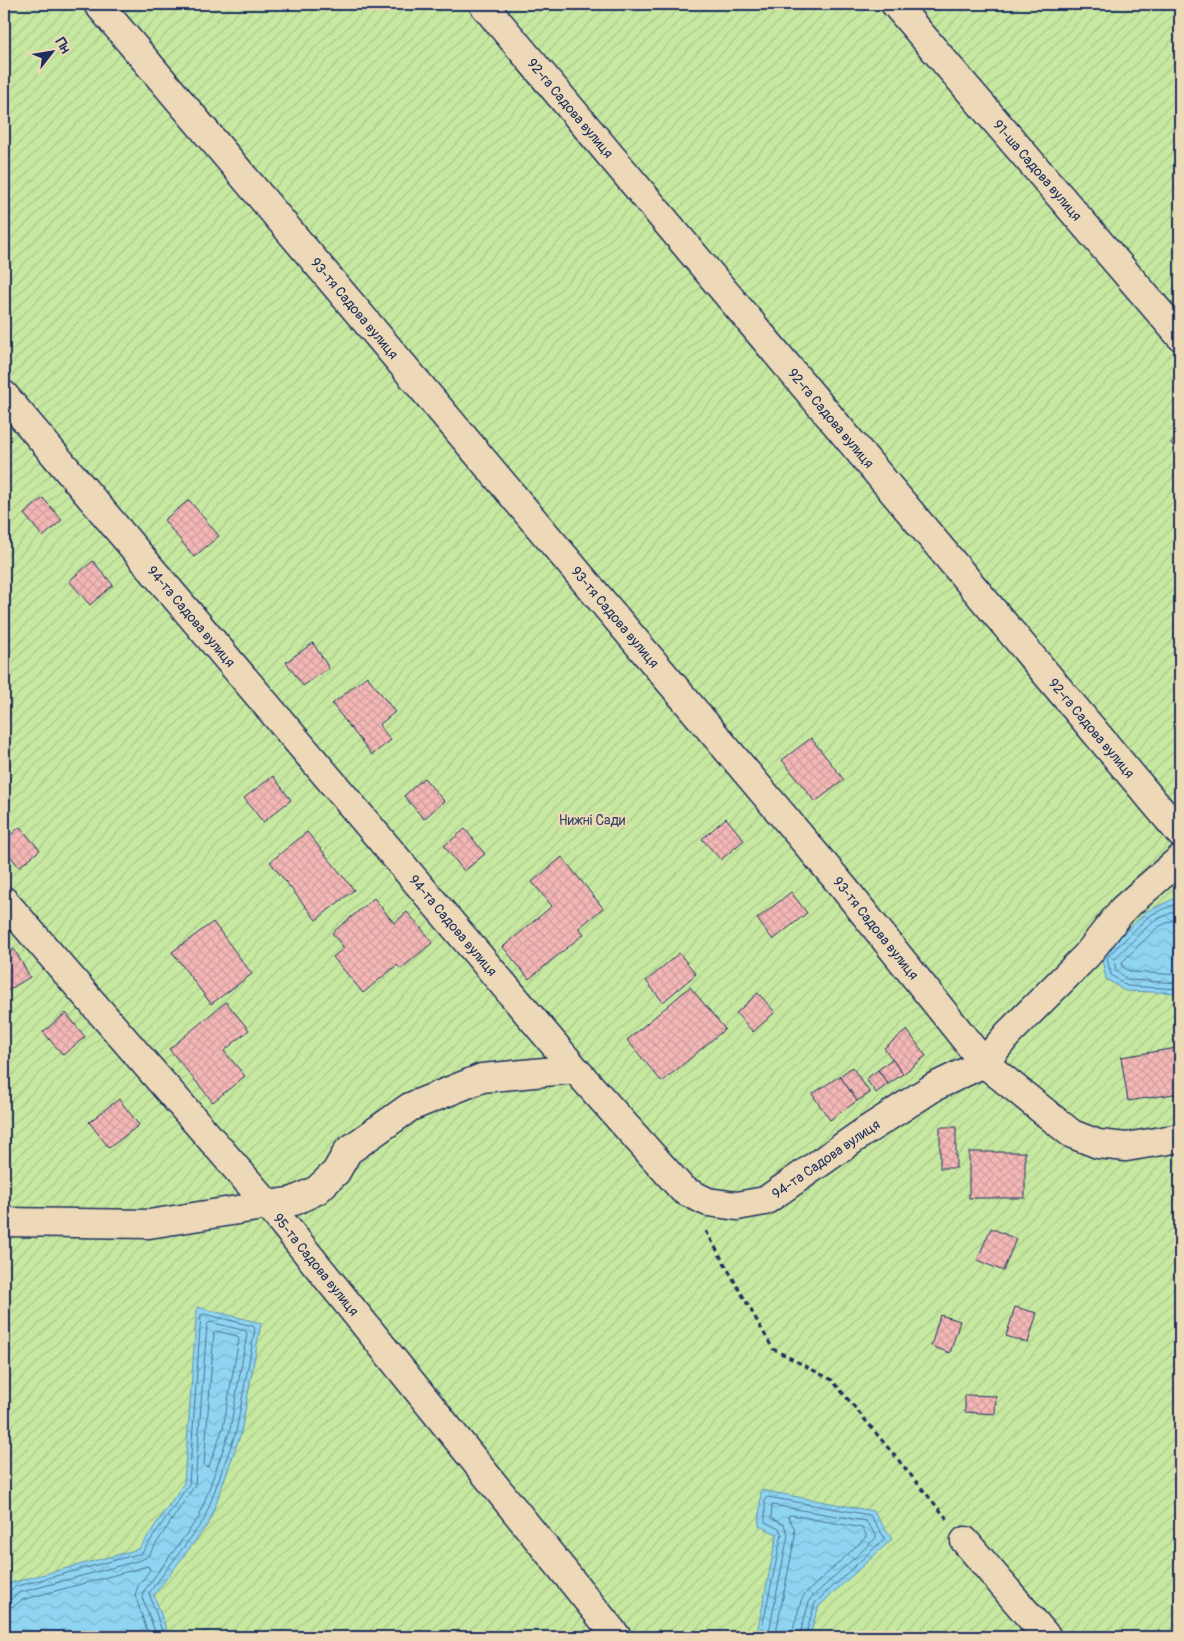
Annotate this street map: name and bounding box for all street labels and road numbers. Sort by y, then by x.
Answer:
street label: 92-га Садова вулиця [524,55,617,161]
street label: 91-ша Садова вулиця [990,116,1086,224]
street label: 93-тя Садова вулиця [307,254,402,362]
street label: 92-га Садова вулиця [785,365,878,471]
street label: 94-та Садова вулиця [144,562,239,670]
street label: 93-тя Садова вулиця [568,563,663,671]
street label: 92-га Садова вулиця [1045,675,1138,781]
street label: 94-та Садова вулиця [406,871,501,979]
street label: 93-тя Садова вулиця [830,873,922,983]
street label: 94-та Садова вулиця [769,1116,883,1202]
street label: 95-та Садова вулиця [270,1210,363,1319]

